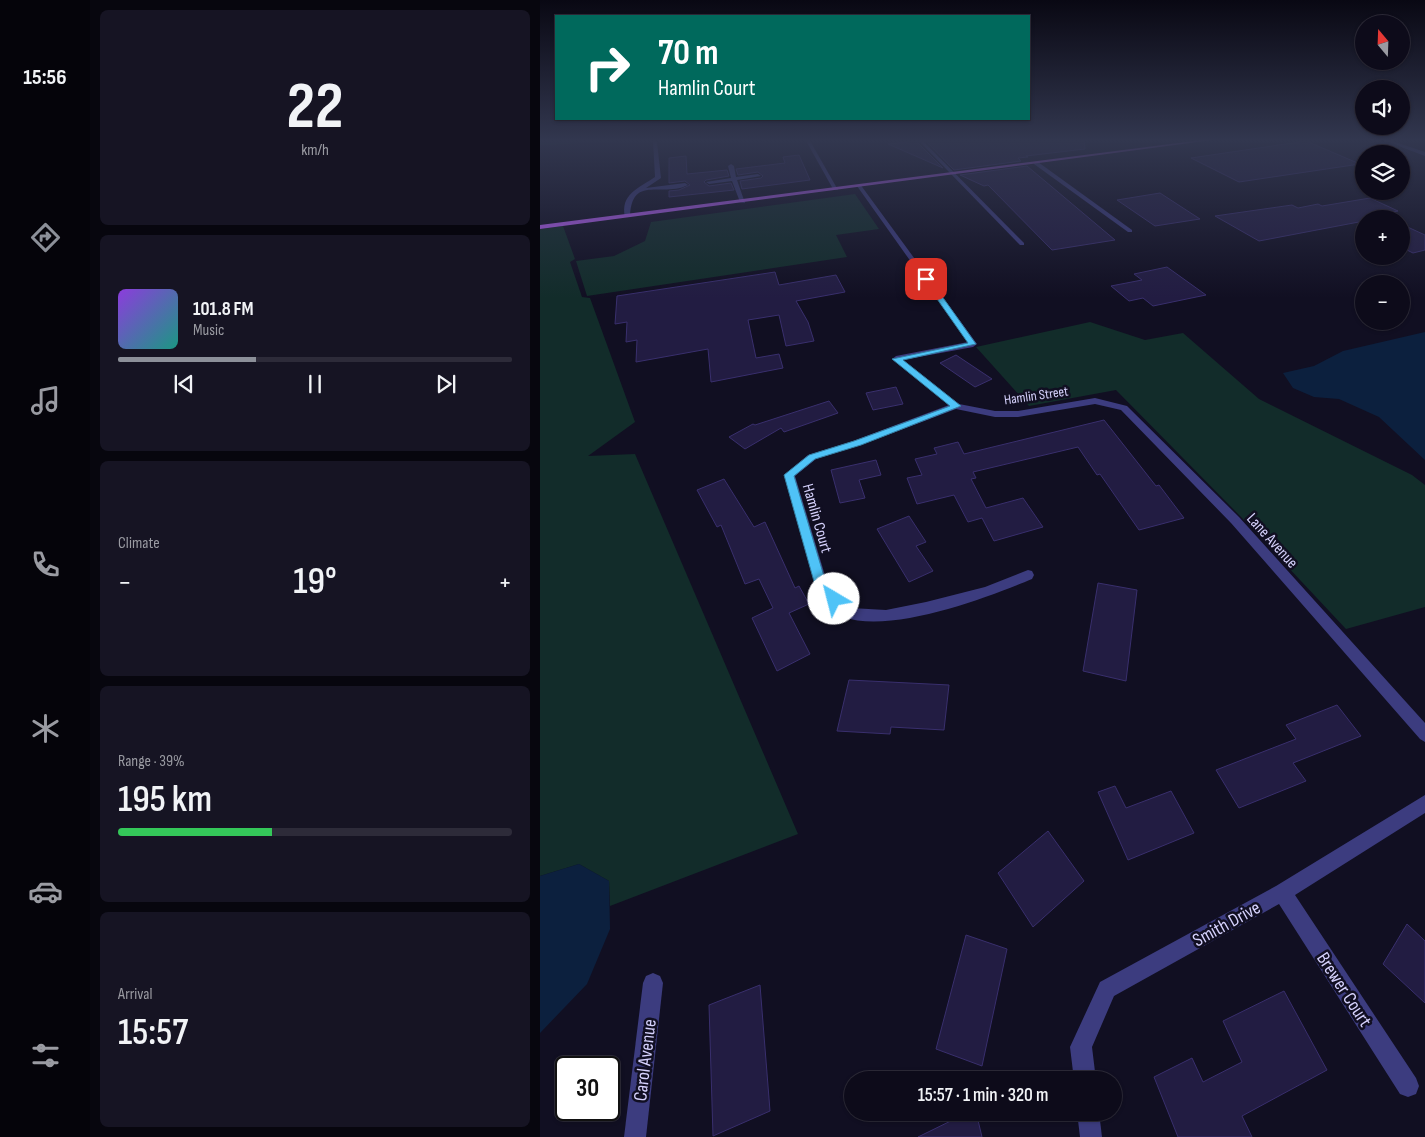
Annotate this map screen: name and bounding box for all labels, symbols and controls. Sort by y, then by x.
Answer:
north arrow [1355,15,1410,70]
map controls [1355,15,1410,330]
text: 70 m [658,32,718,75]
icon: right [575,35,640,100]
text: 15:56 [23,64,67,91]
text: 22 [287,69,343,147]
text: Hamlin Court [658,75,755,102]
button: sound [1355,80,1410,135]
text: km/h [301,141,329,160]
button: layers [1355,145,1410,200]
button: + [1355,210,1410,265]
icon: directions [28,220,63,255]
pin [905,258,947,300]
icon: arrive [912,265,940,293]
button: − [1355,275,1410,330]
text: 101.8 FM [193,298,254,321]
text: Music [193,321,224,340]
icon: previous [170,370,198,398]
icon: pause [301,370,329,398]
icon: next [432,370,460,398]
icon: music [28,383,63,418]
street label: Hamlin Street [1003,383,1069,408]
street label: Hamlin Court [798,482,835,555]
street label: Lane Avenue [1242,510,1301,572]
text: Climate [118,534,160,553]
icon: phone [28,547,63,582]
text: 19° [293,559,337,604]
text: − [118,566,132,599]
text: + [498,566,512,599]
position arrow [807,572,859,624]
icon: climate [28,711,63,746]
text: Range · 39% [118,752,185,771]
text: 195 km [118,777,212,822]
icon: car [28,874,63,909]
street label: Smith Drive [1189,896,1265,952]
street label: Brewer Court [1311,948,1376,1032]
text: Arrival [118,985,152,1004]
text: 15:57 [118,1010,188,1055]
street label: Carol Avenue [629,1018,662,1102]
icon: filters [28,1038,63,1073]
speed limit sign: 30 [555,1056,620,1121]
text: 15:57 · 1 min · 320 m [918,1084,1048,1107]

